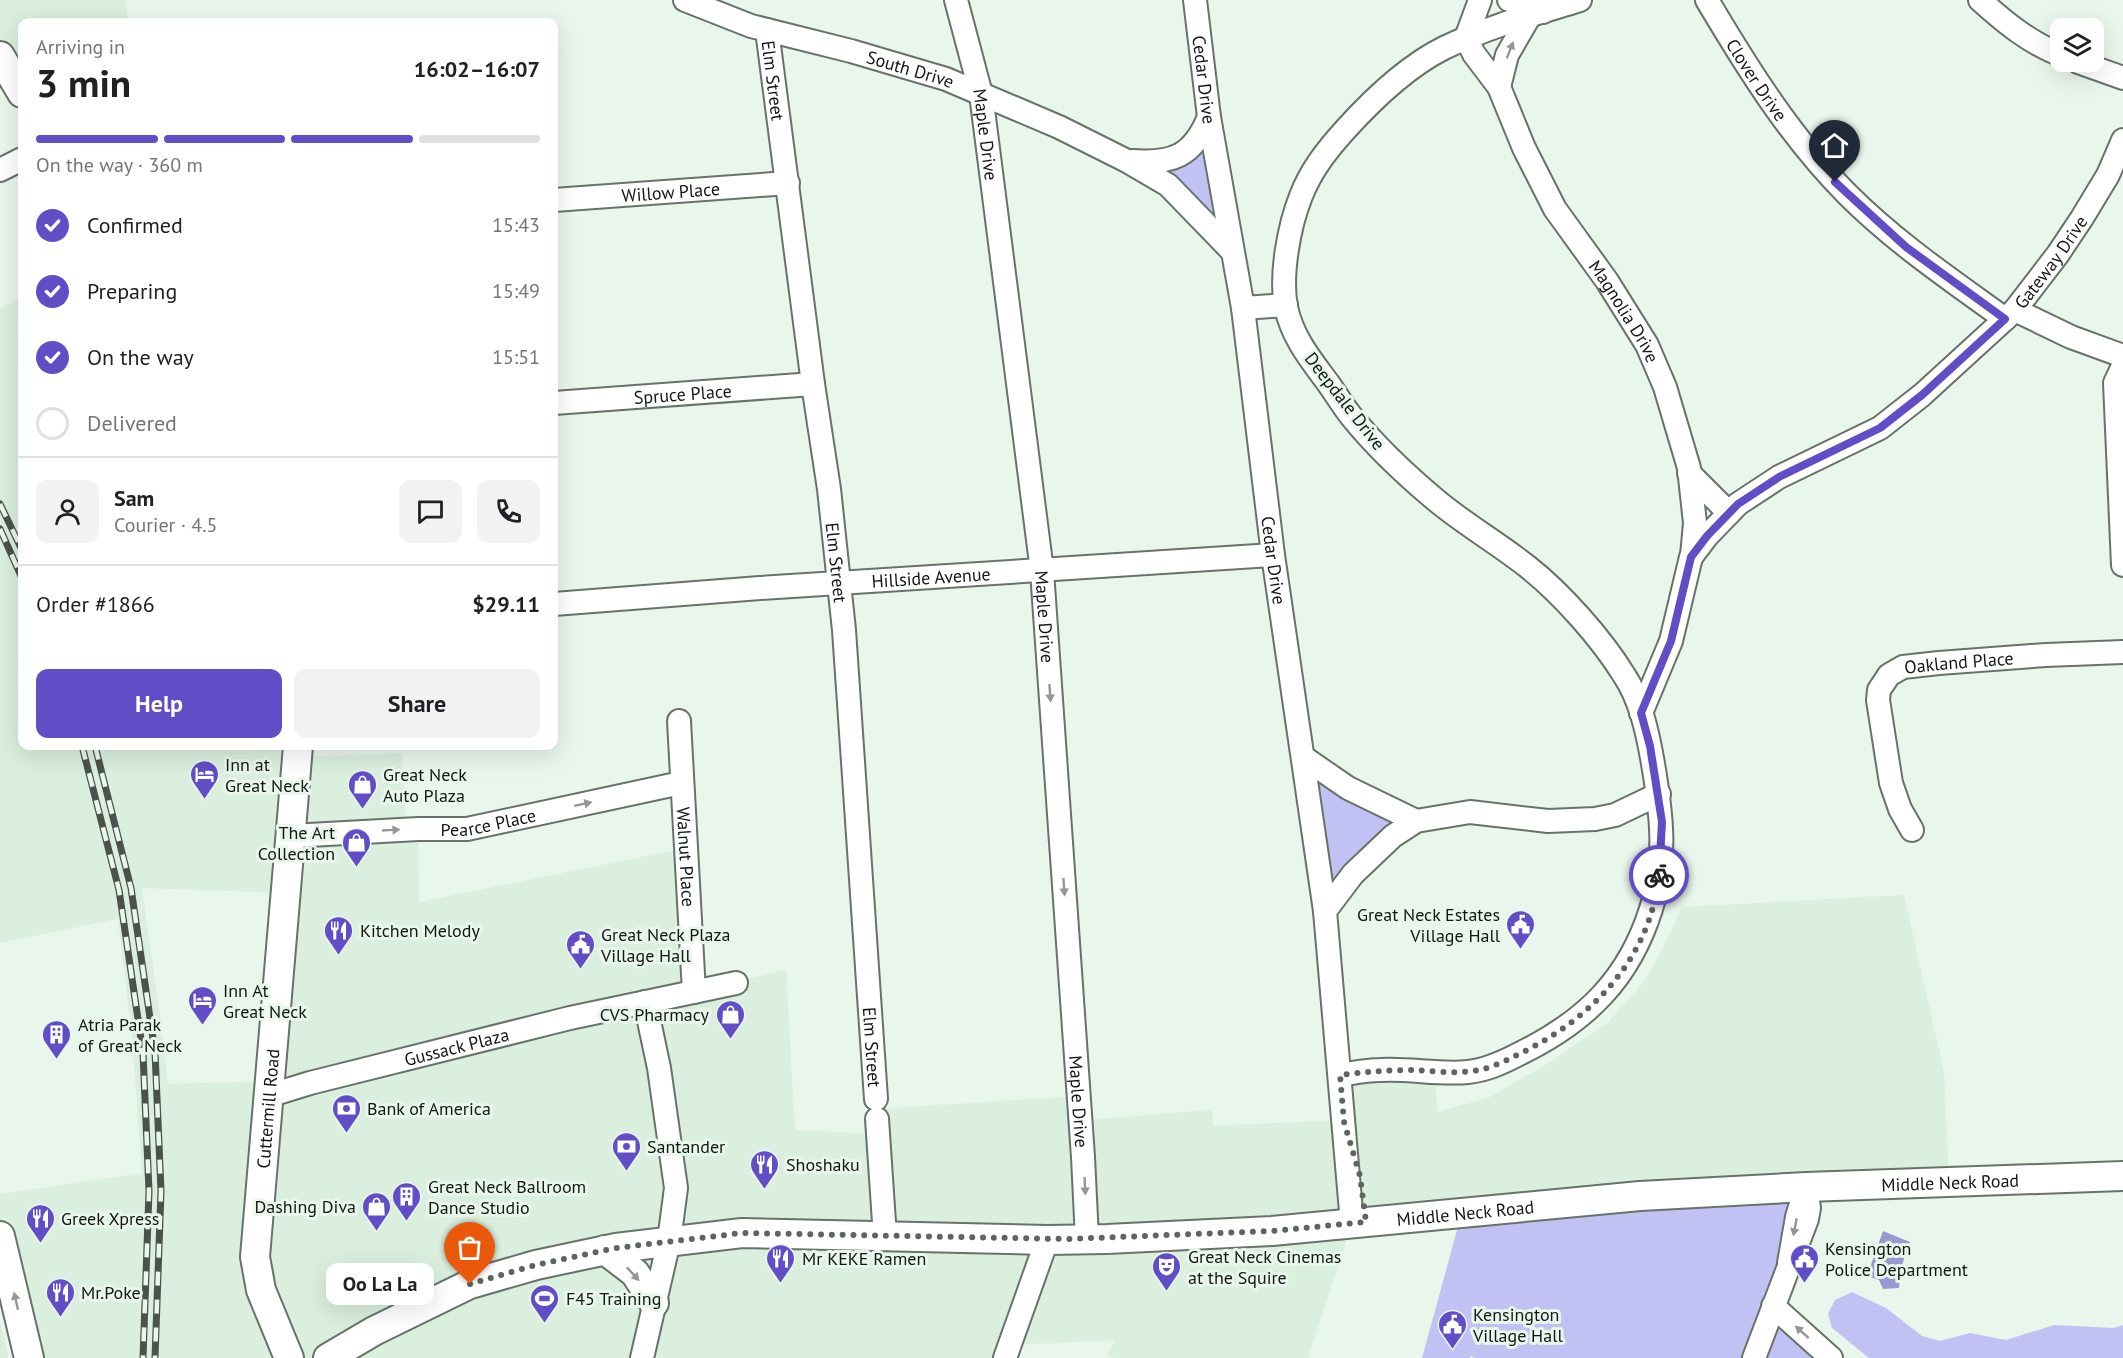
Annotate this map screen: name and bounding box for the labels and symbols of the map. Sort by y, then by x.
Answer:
street label: Cedar Drive [1188,34,1221,125]
street label: Clover Drive [1722,34,1793,125]
street label: Elm Street [757,39,790,122]
one-way arrow [1506,41,1515,59]
street label: South Drive [864,45,958,93]
street label: Maple Drive [969,87,1003,182]
pin [1809,120,1860,182]
street label: Willow Place [621,176,721,207]
street label: Gateway Drive [2009,211,2092,313]
street label: Magnolia Drive [1584,255,1665,366]
street label: Deepdale Drive [1300,348,1390,454]
street label: Spruce Place [633,379,732,409]
street label: Cedar Drive [1257,515,1292,606]
street label: Elm Street [821,521,852,604]
street label: Hillside Avenue [871,562,991,592]
street label: Maple Drive [1030,570,1060,664]
street label: Oakland Place [1903,646,2014,678]
one-way arrow [1046,683,1055,702]
place label: Inn at Great Neck [225,753,309,797]
hotel icon: Inn at Great Neck [188,758,220,800]
place label: Great Neck Auto Plaza [383,763,467,807]
shop icon: Great Neck Auto Plaza [346,768,378,810]
one-way arrow [574,799,593,808]
street label: Pearce Place [441,803,538,841]
street label: Walnut Place [672,806,701,907]
place label: The Art Collection [258,821,335,865]
shop icon: The Art Collection [340,826,372,868]
one-way arrow [381,826,400,835]
courier [1629,845,1689,905]
one-way arrow [1059,878,1069,897]
place label: Great Neck Estates Village Hall [1357,903,1501,947]
public building icon: Great Neck Estates Village Hall [1505,908,1537,950]
restaurant icon: Kitchen Melody [323,914,355,956]
place label: Kitchen Melody [360,919,480,942]
place label: Great Neck Plaza Village Hall [600,923,730,967]
public building icon: Great Neck Plaza Village Hall [564,928,596,970]
place label: Inn At Great Neck [223,979,307,1023]
hotel icon: Inn At Great Neck [186,984,218,1026]
shop icon: CVS Pharmacy [714,998,746,1040]
place label: CVS Pharmacy [600,1003,710,1026]
street label: Elm Street [858,1006,887,1088]
place label: Atria Parak of Great Neck [78,1013,182,1057]
building icon: Atria Parak of Great Neck [41,1018,73,1060]
street label: Gussack Plaza [402,1022,511,1071]
street label: Cuttermill Road [251,1048,284,1169]
street label: Maple Drive [1064,1055,1094,1149]
bank icon: Bank of America [330,1092,362,1134]
place label: Bank of America [367,1097,491,1120]
bank icon: Santander [610,1130,642,1172]
place label: Santander [647,1135,725,1158]
restaurant icon: Shoshaku [749,1148,781,1190]
place label: Shoshaku [786,1153,860,1176]
street label: Middle Neck Road [1881,1168,2019,1196]
place label: Great Neck Ballroom Dance Studio [428,1175,586,1219]
one-way arrow [1080,1177,1089,1196]
building icon: Great Neck Ballroom Dance Studio [391,1180,423,1222]
shop icon: Dashing Diva [361,1190,393,1232]
place label: Dashing Diva [255,1195,356,1218]
street label: Middle Neck Road [1396,1195,1535,1231]
restaurant icon: Greek Xpress [24,1202,56,1244]
place label: Greek Xpress [61,1207,159,1230]
one-way arrow [1790,1218,1799,1237]
pin [444,1222,495,1284]
place label: Kensington Police Department [1825,1237,1968,1281]
restaurant icon: Mr KEKE Ramen [765,1242,797,1284]
public building icon: Kensington Police Department [1788,1242,1820,1284]
place label: Great Neck Cinemas at the Squire [1188,1245,1341,1289]
place label: Mr KEKE Ramen [802,1247,926,1270]
theatre icon: Great Neck Cinemas at the Squire [1151,1250,1183,1292]
callout: Oo La La [326,1263,434,1305]
one-way arrow [626,1266,640,1281]
restaurant icon: Mr.Poke [44,1276,76,1318]
place label: Mr.Poke [81,1281,141,1304]
sports icon: F45 Training [529,1282,561,1324]
place label: F45 Training [566,1287,661,1310]
one-way arrow [10,1292,20,1310]
place label: Kensington Village Hall [1472,1303,1563,1347]
public building icon: Kensington Village Hall [1436,1308,1468,1350]
one-way arrow [1795,1325,1810,1339]

